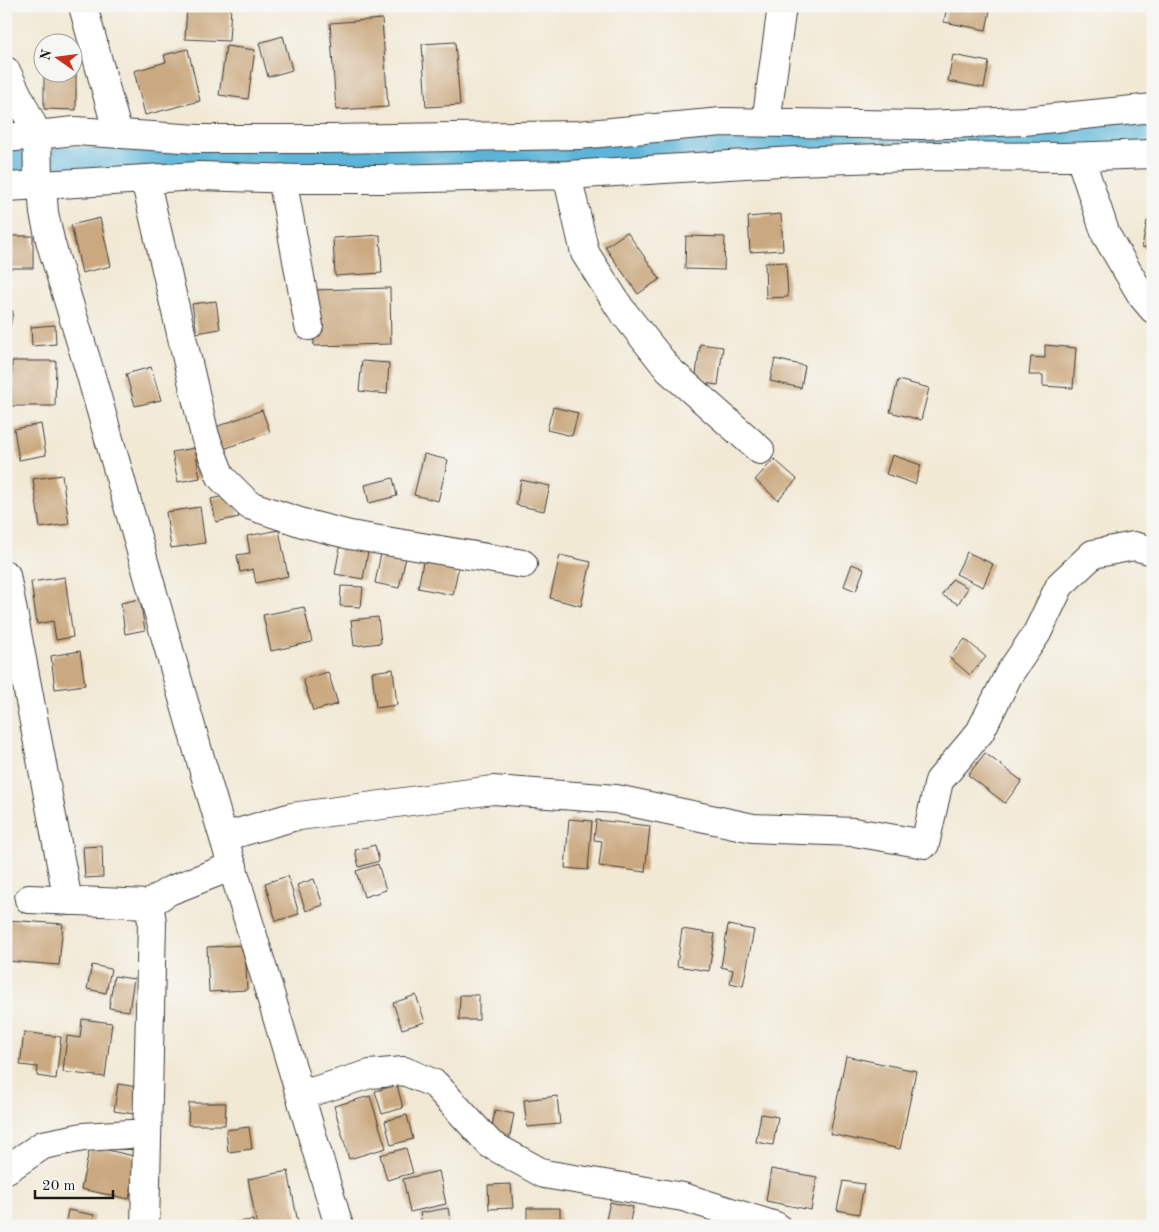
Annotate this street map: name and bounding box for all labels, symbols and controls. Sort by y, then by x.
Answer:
north arrow [32,32,82,82]
text: N [38,48,55,62]
scale bar [35,1167,112,1199]
text: 20 m [42,1179,76,1194]

